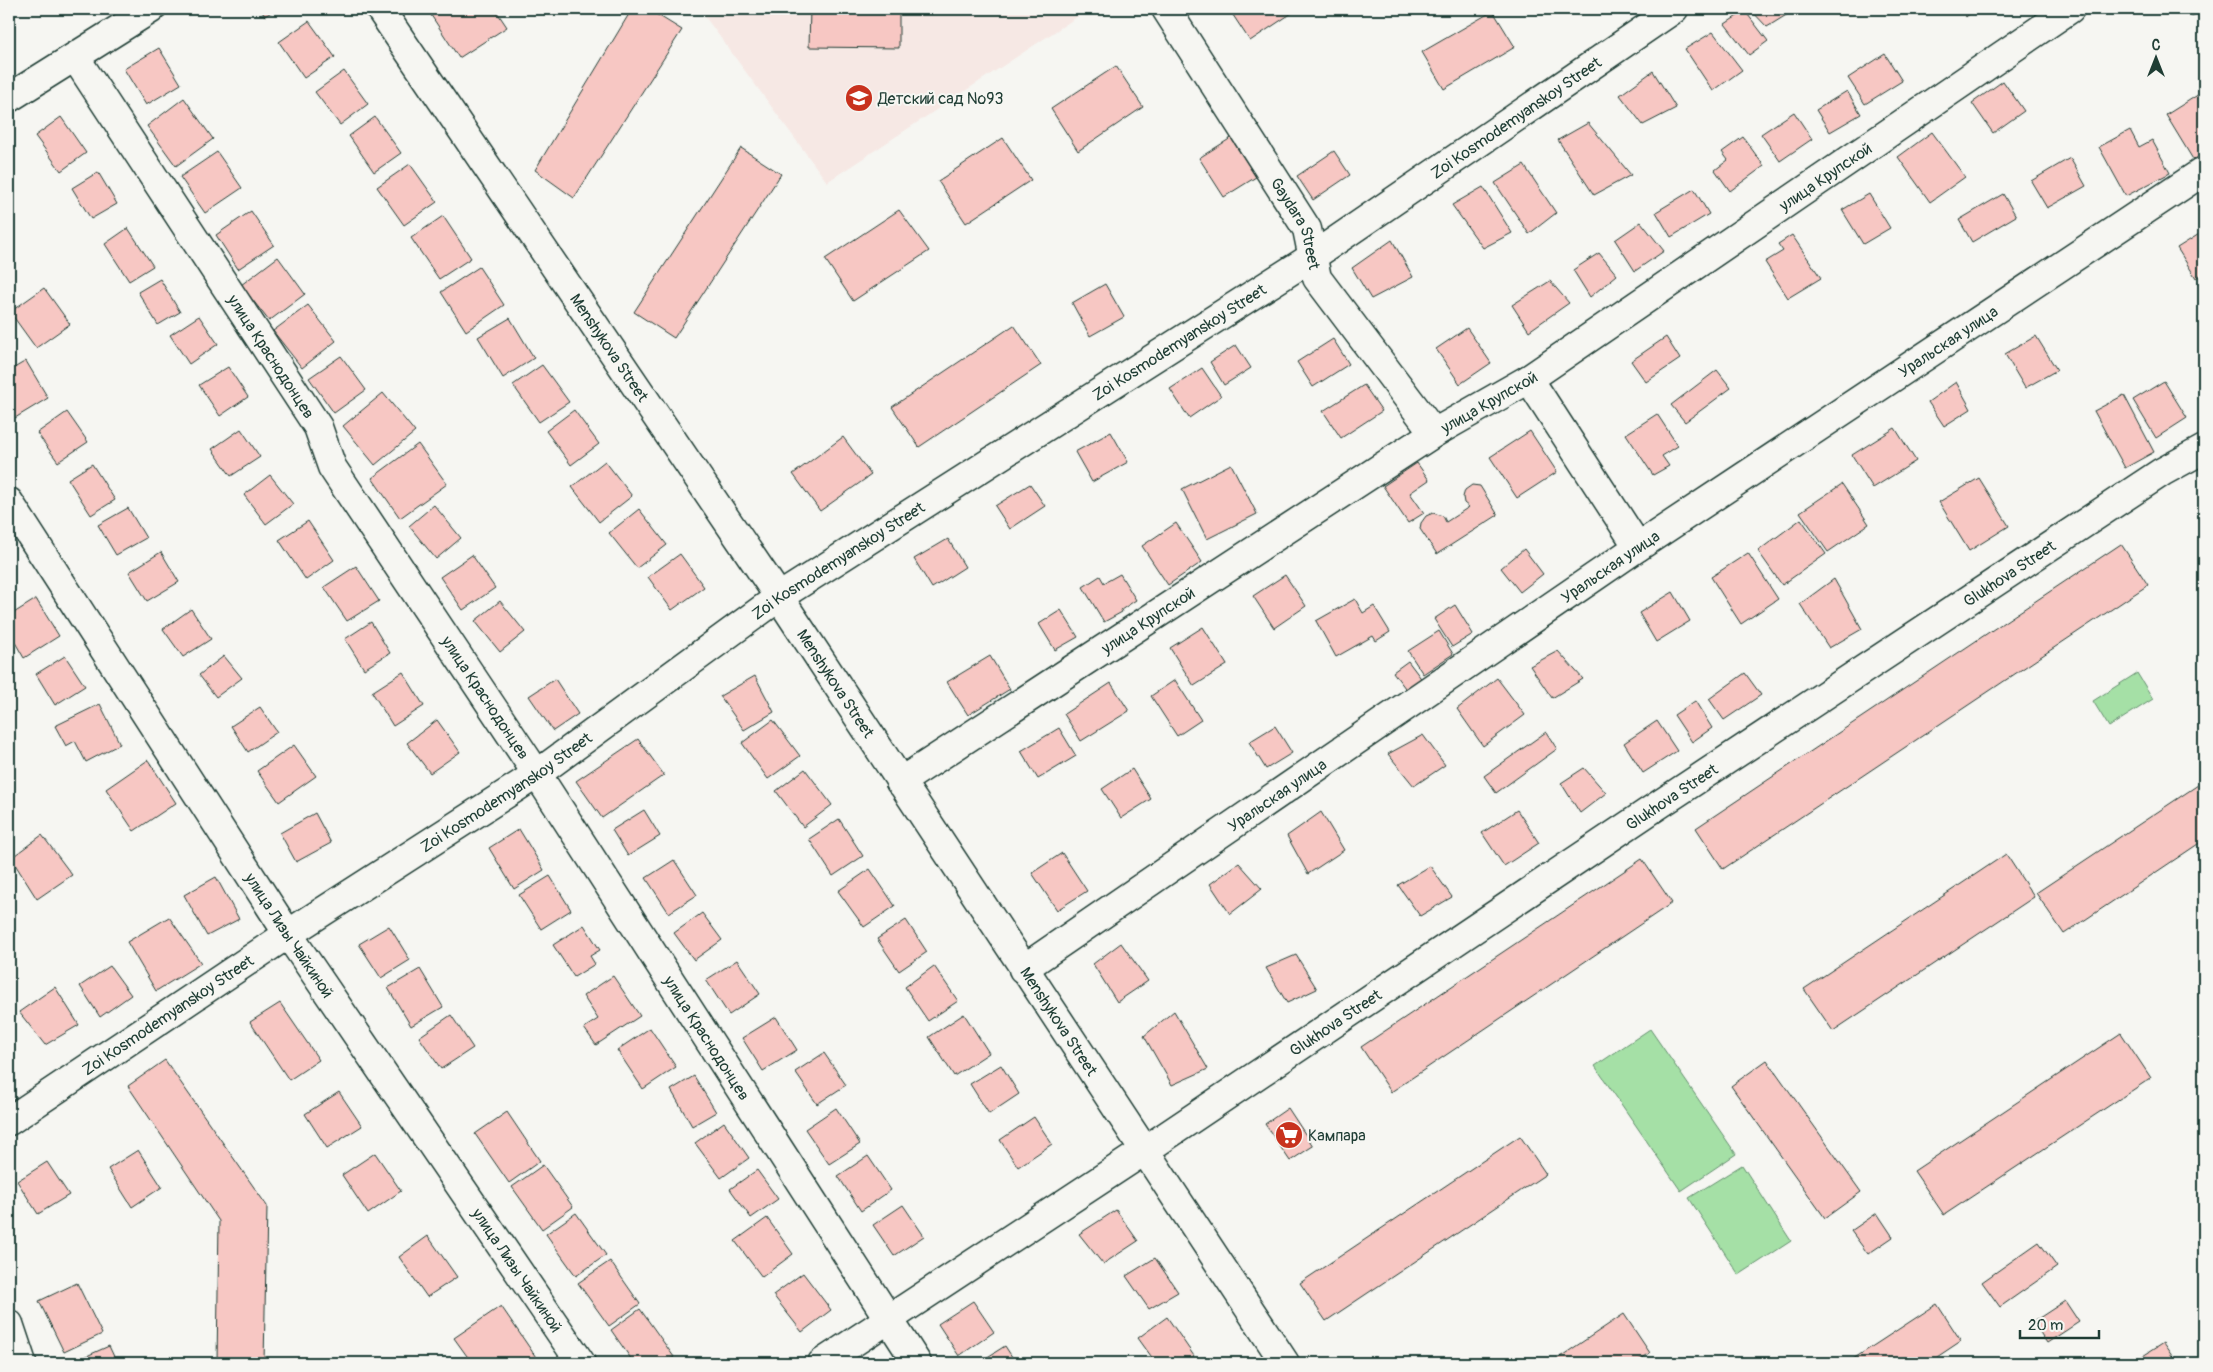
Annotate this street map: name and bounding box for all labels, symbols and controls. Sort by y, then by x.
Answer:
north arrow [2130,32,2180,82]
text: С [2152,37,2161,54]
street label: Zoi Kosmodemyanskoy Street [1427,52,1606,184]
school or university icon: Детский сад №93 [844,83,874,113]
place label: Детский сад №93 [877,89,1003,109]
street label: улица Крупской [1775,139,1876,217]
street label: Gaydara Street [1266,174,1324,272]
street label: Zoi Kosmodemyanskoy Street [1089,280,1270,406]
street label: улица Краснодонцев [222,290,319,423]
street label: Menshykova Street [565,290,653,406]
street label: Уральская улица [1895,302,2002,382]
street label: улица Крупской [1437,367,1542,439]
street label: Zoi Kosmodemyanskoy Street [748,497,929,625]
street label: Уральская улица [1557,526,1664,608]
street label: Glukhova Street [1960,536,2060,612]
street label: улица Крупской [1097,583,1199,659]
street label: Menshykova Street [792,626,879,742]
street label: улица Краснодонцев [436,631,533,763]
street label: Zoi Kosmodemyanskoy Street [417,728,597,857]
street label: Уральская улица [1224,755,1331,836]
street label: Glukhova Street [1622,759,1722,835]
street label: улица Лизы Чайкиной [240,868,338,1002]
street label: Zoi Kosmodemyanskoy Street [79,951,258,1080]
street label: Menshykova Street [1015,964,1102,1080]
street label: улица Краснодонцев [658,971,754,1104]
street label: Glukhova Street [1286,985,1386,1061]
supermarket icon: Кампара [1274,1120,1304,1150]
place label: Кампара [1308,1126,1366,1146]
street label: улица Лизы Чайкиной [467,1204,566,1336]
scale bar [2020,1307,2099,1339]
text: 20 m [2028,1316,2063,1335]

